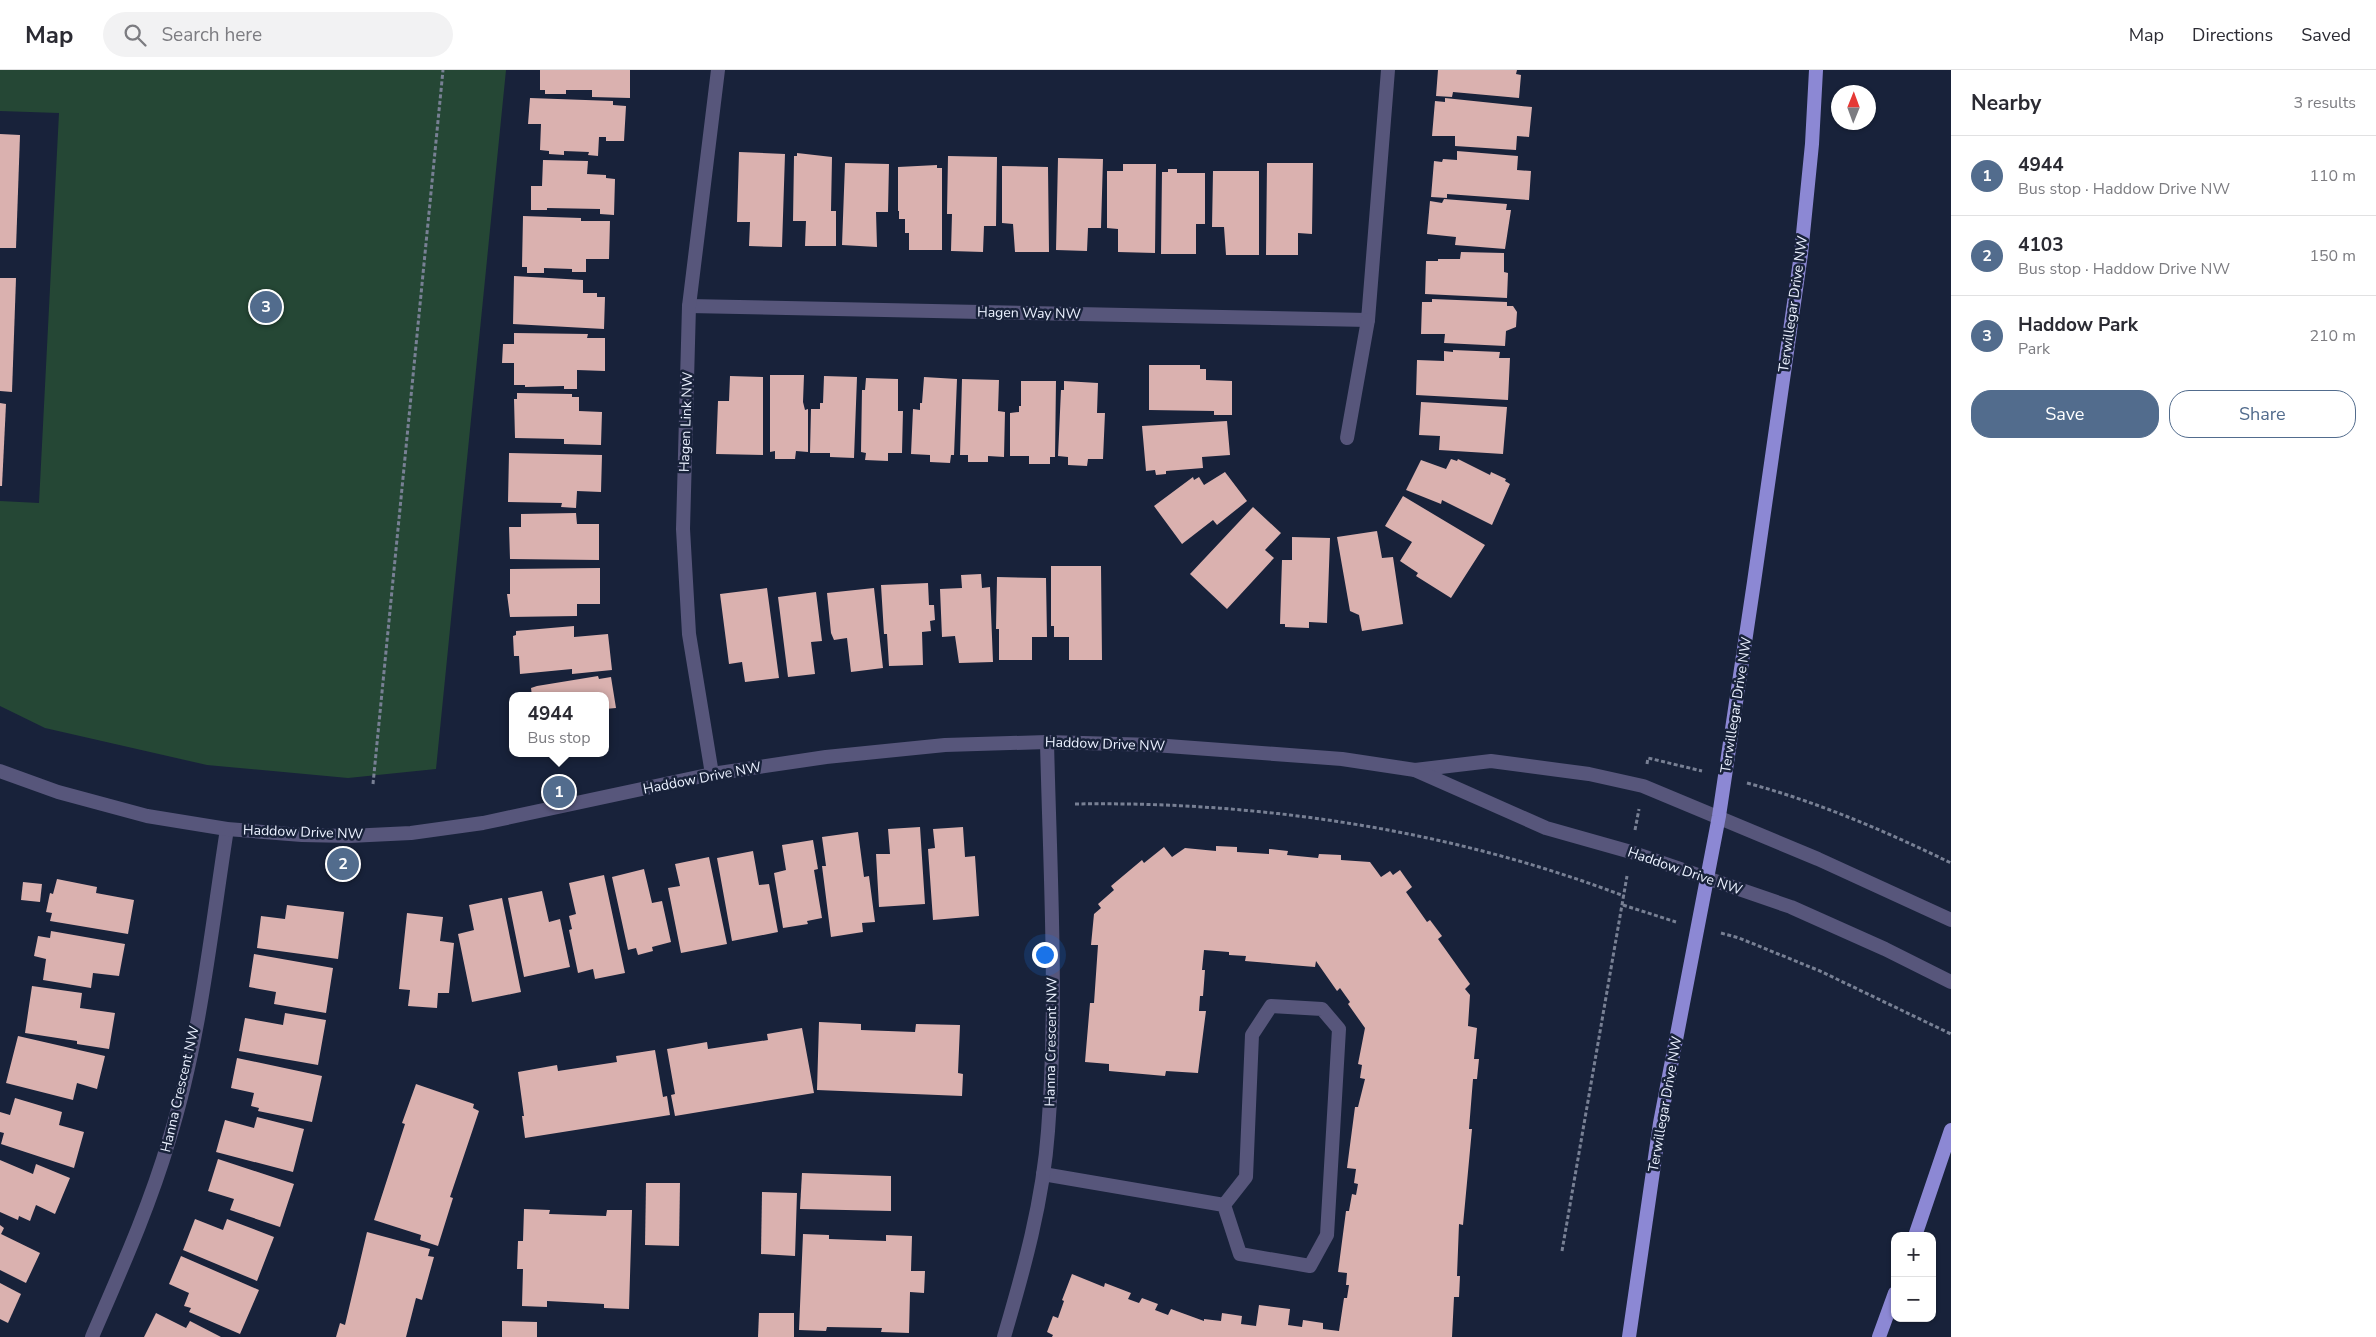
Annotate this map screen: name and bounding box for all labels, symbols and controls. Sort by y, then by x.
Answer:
search box [103,12,453,57]
text: Map [25,19,73,51]
icon: search [121,21,149,49]
text: Search here [161,22,262,48]
text: Map [2129,23,2164,47]
text: Directions [2192,23,2273,47]
text: Saved [2301,23,2351,47]
north arrow [1831,85,1876,130]
text: Nearby [1971,89,2041,117]
text: 3 results [2294,92,2356,114]
text: 4944 [2018,152,2064,178]
text: 1 [1982,165,1992,187]
text: 110 m [2309,165,2356,187]
text: Bus stop · Haddow Drive NW [2018,178,2230,200]
text: 4103 [2018,232,2064,258]
street label: Terwillegar Drive NW [1774,234,1812,374]
text: 2 [1982,245,1992,267]
text: 150 m [2309,245,2356,267]
text: Bus stop · Haddow Drive NW [2018,258,2230,280]
pin: 3 [250,288,282,326]
street label: Hagen Way NW [977,303,1082,323]
text: Haddow Park [2018,312,2138,338]
text: 3 [1982,325,1992,347]
text: 210 m [2309,325,2356,347]
text: Park [2018,338,2050,360]
street label: Hagen Link NW [675,371,697,473]
button: Save [1971,390,2159,438]
button: Share [2169,390,2356,438]
street label: Terwillegar Drive NW [1716,635,1756,775]
popup [509,692,609,757]
text: 4944 [528,701,573,727]
text: Bus stop [528,727,590,749]
street label: Haddow Drive NW [1045,732,1166,756]
street label: Haddow Drive NW [641,757,763,799]
pin: 1 [543,773,575,811]
street label: Haddow Drive NW [243,820,364,844]
street label: Haddow Drive NW [1625,842,1745,900]
pin: 2 [327,845,359,883]
your location [1032,942,1058,968]
street label: Hanna Crescent NW [1040,976,1062,1107]
street label: Hanna Crescent NW [156,1023,204,1154]
street label: Terwillegar Drive NW [1644,1034,1686,1173]
map controls [1891,1232,1936,1322]
button: + [1891,1232,1936,1277]
button: − [1891,1277,1936,1322]

